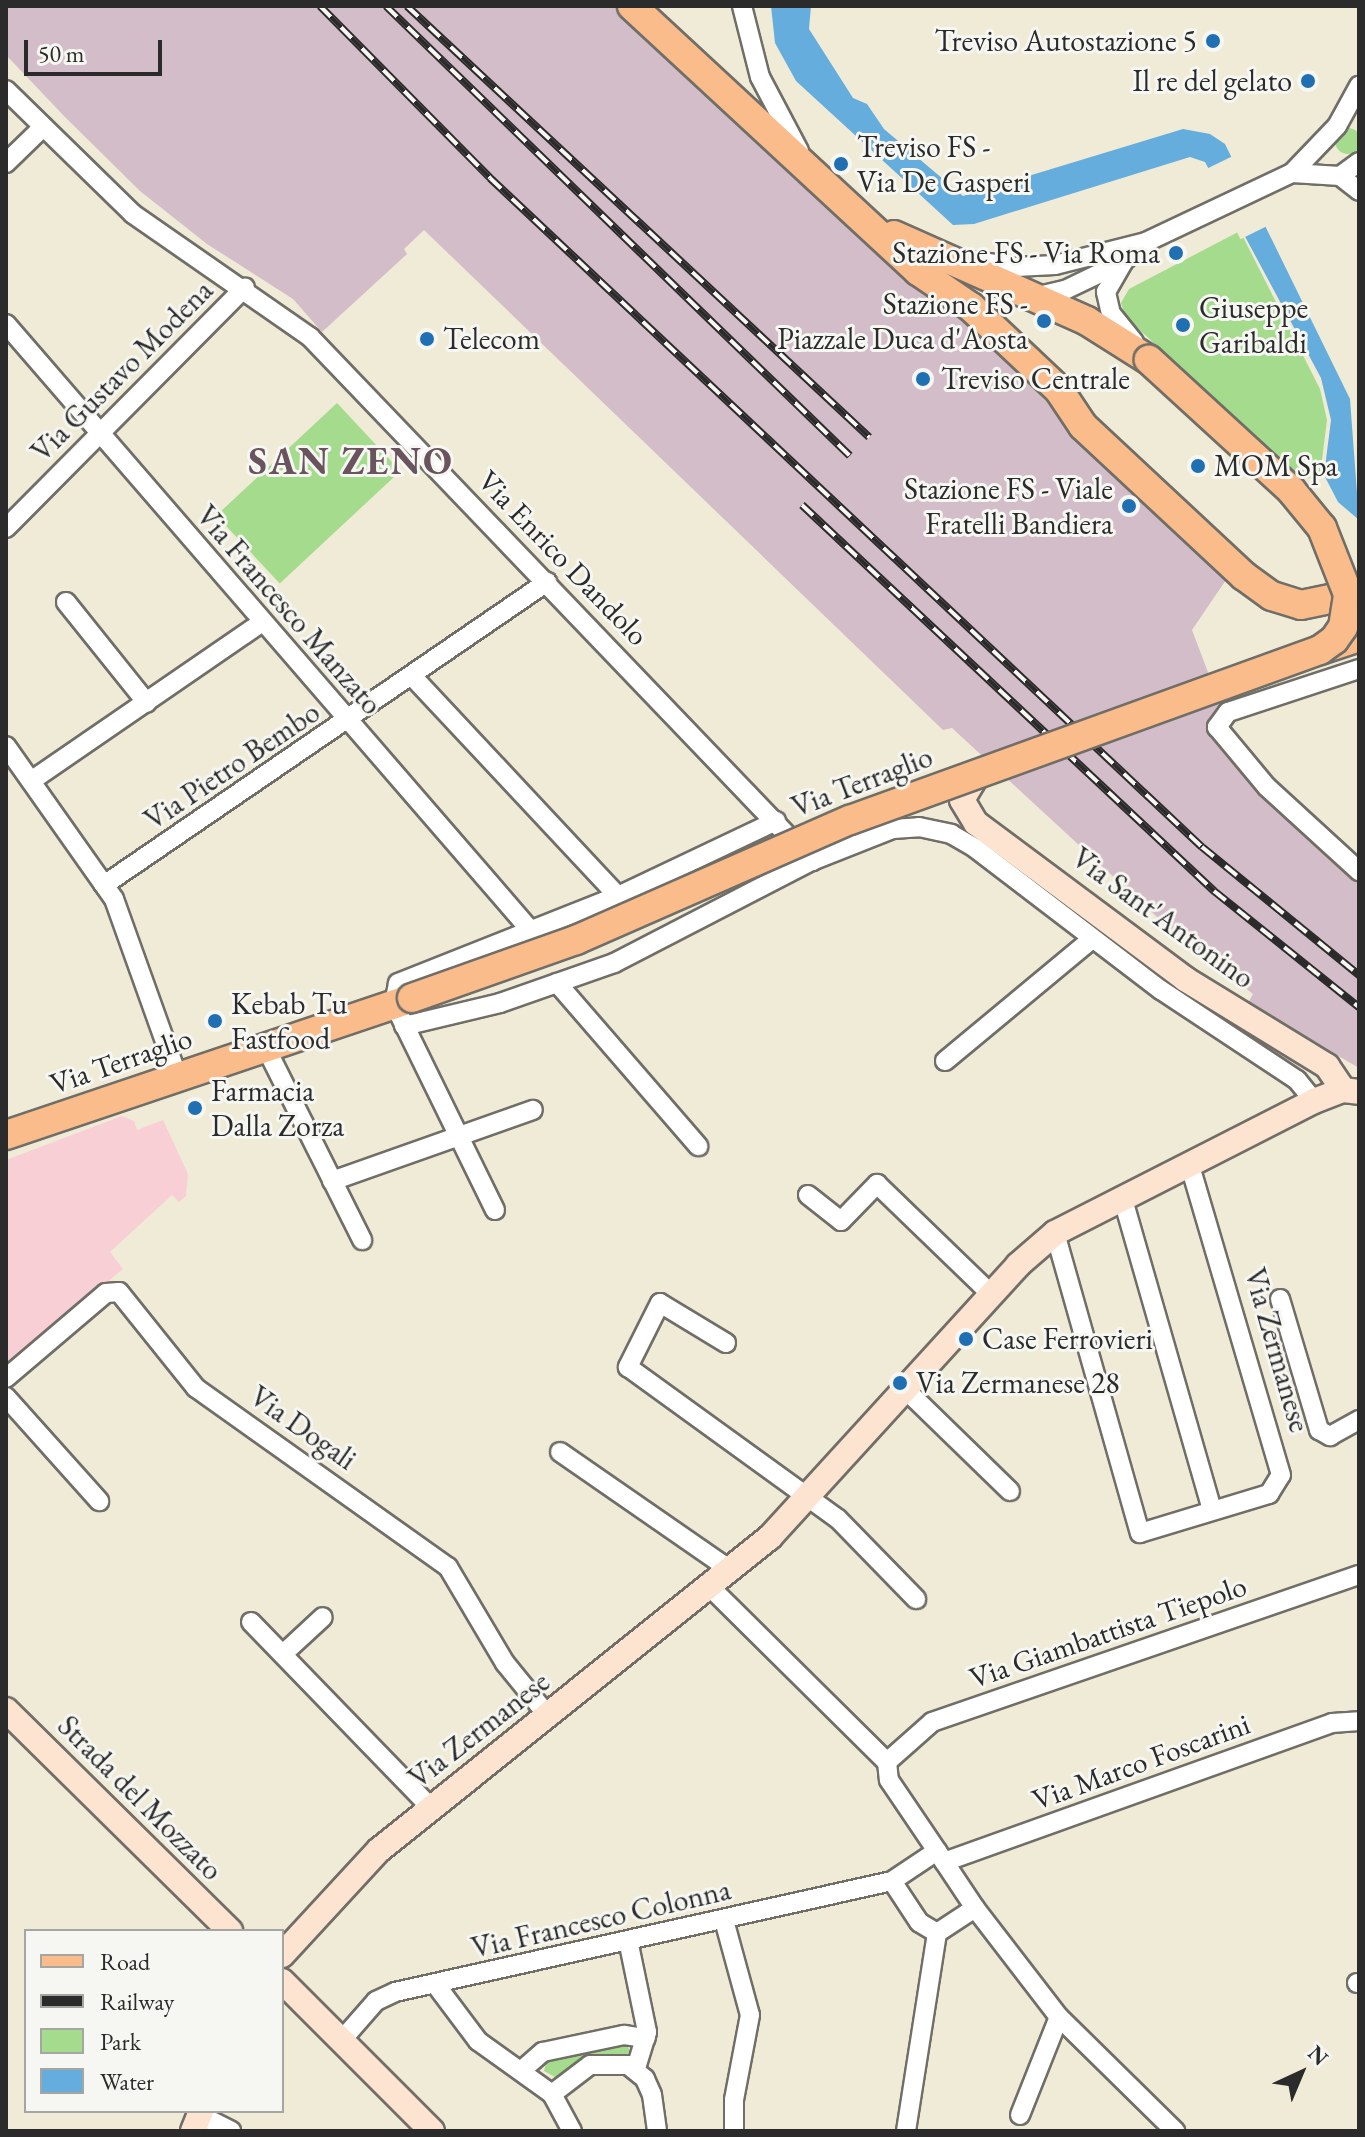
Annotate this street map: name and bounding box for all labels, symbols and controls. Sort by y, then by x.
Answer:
place label: Treviso Autostazione 5 [934,23,1197,59]
scale bar [28,24,166,74]
marker: Treviso Autostazione 5 [1204,32,1222,50]
text: 50 m [38,38,85,69]
place label: Il re del gelato [1133,63,1292,99]
marker: Il re del gelato [1299,72,1317,90]
place label: Treviso FS - Via De Gasperi [857,129,1030,200]
marker: Treviso FS - Via De Gasperi [832,155,850,173]
place label: Stazione FS - Via Roma [892,235,1160,271]
marker: Stazione FS - Via Roma [1167,244,1185,262]
street label: Via Gustavo Modena [24,273,220,469]
place label: Stazione FS - Piazzale Duca d'Aosta [777,286,1028,356]
place label: Giuseppe Garibaldi [1199,290,1308,360]
marker: Stazione FS - Piazzale Duca d'Aosta [1035,312,1053,330]
marker: Giuseppe Garibaldi [1174,316,1192,334]
place label: Telecom [443,321,540,357]
marker: Telecom [418,330,436,348]
place label: Treviso Centrale [941,361,1130,397]
marker: Treviso Centrale [912,368,934,390]
district label: SAN ZENO [248,438,454,484]
place label: MOM Spa [1214,448,1338,484]
marker: MOM Spa [1189,457,1207,475]
street label: Via Enrico Dandolo [470,463,656,653]
place label: Stazione FS - Viale Fratelli Bandiera [904,471,1113,542]
marker: Stazione FS - Viale Fratelli Bandiera [1120,497,1138,515]
street label: Via Francesco Manzato [188,498,390,722]
street label: Via Pietro Bembo [137,694,327,838]
street label: Via Terraglio [786,739,938,825]
street label: Via Sant'Antonino [1065,840,1261,996]
place label: Kebab Tu Fastfood [231,986,347,1056]
marker: Kebab Tu Fastfood [206,1012,224,1030]
street label: Via Terraglio [45,1020,197,1102]
place label: Farmacia Dalla Zorza [211,1073,344,1144]
marker: Farmacia Dalla Zorza [186,1099,204,1117]
street label: Via Zermanese [1236,1264,1318,1436]
place label: Case Ferrovieri [982,1321,1153,1357]
marker: Case Ferrovieri [957,1330,975,1348]
place label: Via Zermanese 28 [916,1365,1120,1401]
marker: Via Zermanese 28 [891,1374,909,1392]
street label: Via Dogali [243,1378,363,1478]
street label: Via Giambattista Tiepolo [965,1568,1251,1696]
street label: Via Zermanese [401,1664,557,1796]
street label: Via Marco Foscarini [1027,1706,1255,1818]
street label: Strada del Mozzato [50,1708,230,1888]
street label: Via Francesco Colonna [468,1872,734,1966]
legend [24,1929,284,2113]
text: Road [100,1946,150,1977]
text: Railway [100,1986,174,2017]
text: Park [100,2026,141,2057]
north arrow [1261,2033,1341,2113]
text: N [1302,2039,1334,2072]
text: Water [100,2066,154,2097]

